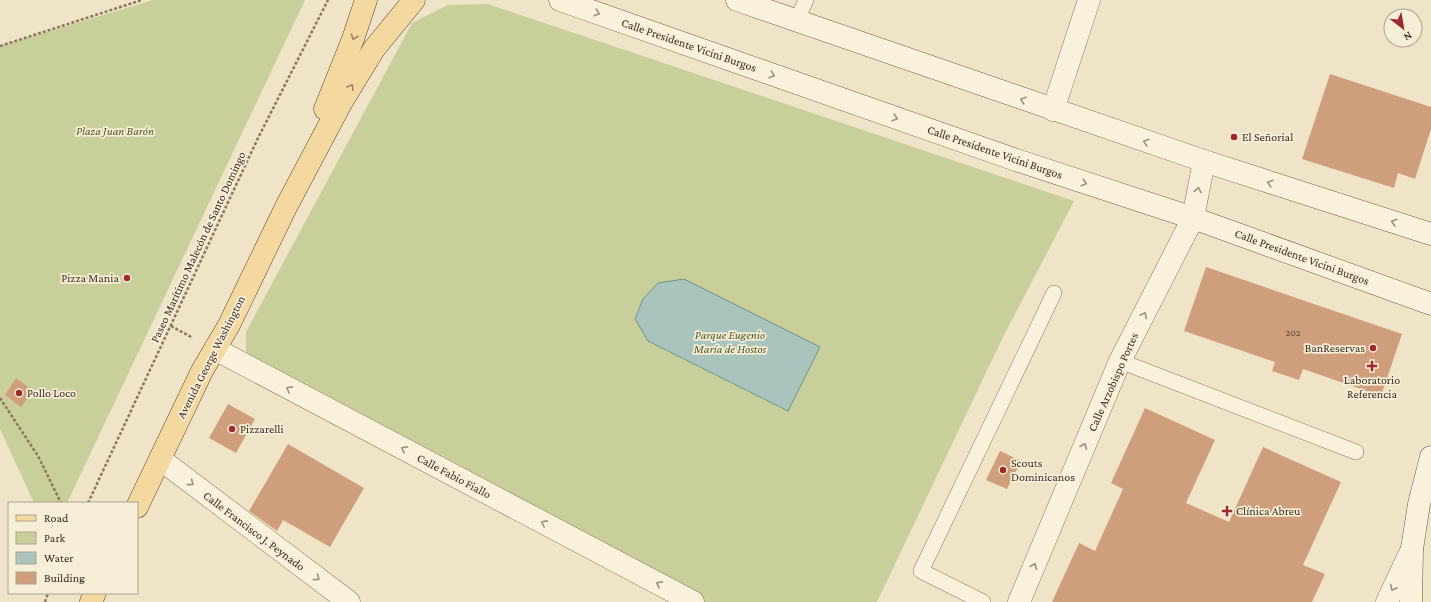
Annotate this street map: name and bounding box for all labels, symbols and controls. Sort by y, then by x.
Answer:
one-way arrow [593,8,600,17]
north arrow [1383,8,1423,48]
street label: Calle Presidente Vicini Burgos [620,15,759,75]
text: N [1401,29,1414,44]
one-way arrow [350,33,359,40]
one-way arrow [769,70,776,78]
one-way arrow [346,84,354,91]
one-way arrow [1020,96,1027,105]
one-way arrow [891,113,898,121]
street label: Calle Presidente Vicini Burgos [926,122,1065,182]
park label: Plaza Juan Barón [76,124,154,138]
place label: El Señorial [1242,130,1293,144]
marker: El Señorial [1229,132,1239,142]
one-way arrow [1143,138,1150,147]
street label: Paseo Marítimo Malecón de Santo Domingo [147,149,249,345]
one-way arrow [1080,178,1087,186]
one-way arrow [1267,179,1274,187]
one-way arrow [1194,187,1202,193]
one-way arrow [1391,218,1398,227]
street label: Calle Presidente Vicini Burgos [1233,226,1371,288]
place label: Pizza Mania [61,271,119,285]
marker: Pizza Mania [122,273,132,283]
street label: Avenida George Washington [174,293,248,421]
one-way arrow [1139,312,1146,319]
house number: 202 [1285,327,1301,338]
park label: Parque Eugenio María de Hostos [693,328,767,356]
street label: Calle Arzobispo Portes [1085,330,1141,434]
place label: BanReservas [1305,341,1365,355]
marker: BanReservas [1368,343,1378,353]
marker: Laboratorio Referencia [1367,361,1377,371]
place label: Laboratorio Referencia [1344,373,1400,401]
place label: Pollo Loco [27,386,76,400]
one-way arrow [286,386,293,393]
marker: Pollo Loco [14,388,24,398]
place label: Pizzarelli [240,422,284,436]
marker: Pizzarelli [227,424,237,434]
one-way arrow [1080,443,1088,450]
one-way arrow [401,447,408,454]
street label: Calle Fabio Fiallo [415,451,493,501]
place label: Scouts Dominicanos [1011,456,1075,484]
marker: Scouts Dominicanos [998,465,1008,475]
one-way arrow [187,478,194,485]
street label: Calle Francisco J. Peynado [200,488,308,574]
legend [8,502,138,594]
place label: Clínica Abreu [1236,504,1301,518]
marker: Clínica Abreu [1221,505,1233,517]
text: Road [44,511,69,525]
one-way arrow [541,520,548,528]
text: Park [44,531,66,545]
text: Water [44,551,74,565]
one-way arrow [1029,563,1037,571]
text: Building [44,571,85,585]
one-way arrow [313,573,320,580]
one-way arrow [656,581,663,589]
one-way arrow [1390,584,1398,592]

